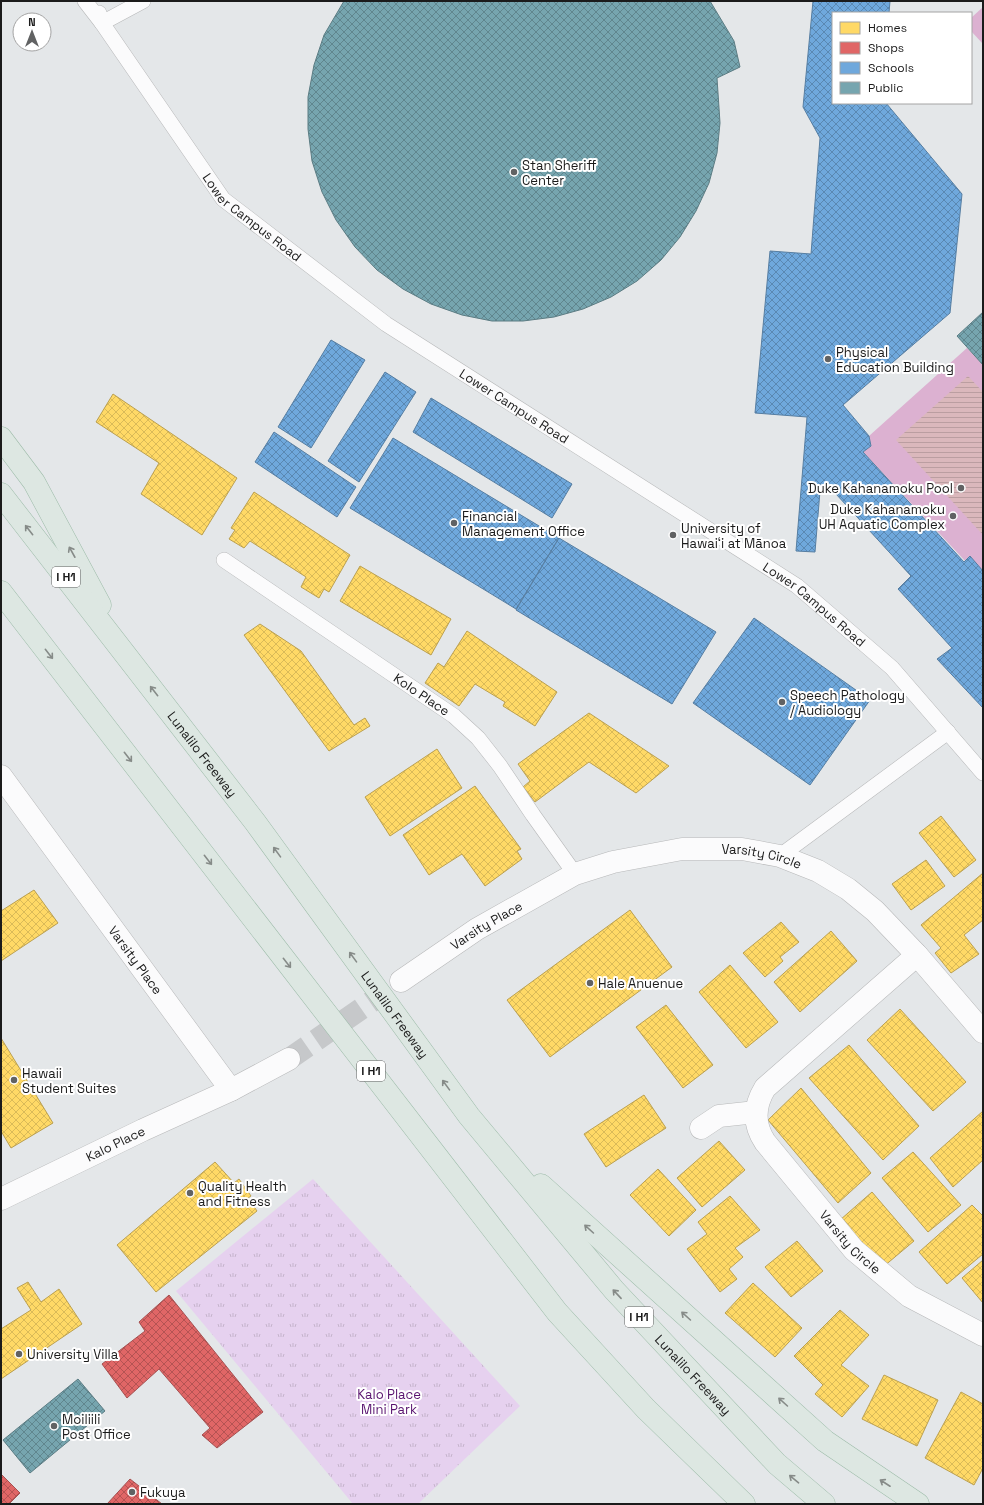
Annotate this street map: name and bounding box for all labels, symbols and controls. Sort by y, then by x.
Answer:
north arrow [12,12,52,52]
legend [832,12,972,104]
text: N [28,15,36,29]
text: Homes [868,20,907,36]
text: Shops [868,40,904,56]
text: Schools [868,60,914,76]
text: Public [868,80,903,96]
place label: Stan Sheriff Center [522,157,596,189]
marker: Stan Sheriff Center [509,167,519,177]
street label: Lower Campus Road [199,170,305,265]
place label: Physical Education Building [836,344,954,376]
marker: Physical Education Building [823,354,833,364]
street label: Lower Campus Road [456,365,572,447]
place label: Duke Kahanamoku Pool [808,480,953,497]
marker: Duke Kahanamoku Pool [956,483,966,493]
place label: Duke Kahanamoku UH Aquatic Complex [819,501,945,533]
place label: Financial Management Office [462,508,585,540]
marker: Duke Kahanamoku UH Aquatic Complex [948,511,958,521]
marker: Financial Management Office [449,518,459,528]
place label: University of Hawaiʻi at Mānoa [681,520,787,552]
one-way arrow [25,525,33,536]
marker: University of Hawaiʻi at Mānoa [668,530,678,540]
one-way arrow [67,546,75,558]
street label: Lower Campus Road [760,558,869,650]
road number: I H1 [52,567,80,587]
one-way arrow [44,649,53,660]
street label: Kolo Place [390,669,453,719]
one-way arrow [150,685,158,696]
place label: Speech Pathology / Audiology [790,687,905,719]
marker: Speech Pathology / Audiology [777,697,787,707]
street label: Lunalilo Freeway [164,708,241,800]
one-way arrow [124,752,133,763]
street label: Varsity Circle [721,841,804,872]
one-way arrow [273,846,281,857]
one-way arrow [203,854,212,865]
street label: Varsity Place [447,897,525,953]
street label: Varsity Place [105,922,167,998]
one-way arrow [349,952,357,963]
one-way arrow [283,957,292,968]
street label: Lunalilo Freeway [358,967,433,1062]
place label: Hale Anuenue [598,975,683,992]
marker: Hale Anuenue [585,978,595,988]
road number: I H1 [357,1061,385,1081]
place label: Hawaii Student Suites [22,1065,117,1097]
marker: Hawaii Student Suites [9,1075,19,1085]
one-way arrow [442,1080,450,1091]
street label: Kalo Place [83,1122,148,1165]
place label: Quality Health and Fitness [198,1178,287,1210]
marker: Quality Health and Fitness [185,1188,195,1198]
street label: Varsity Circle [816,1206,885,1277]
one-way arrow [584,1225,594,1234]
one-way arrow [613,1289,622,1299]
road number: I H1 [625,1307,653,1327]
one-way arrow [681,1311,691,1320]
street label: Lunalilo Freeway [652,1331,735,1418]
place label: University Villa [27,1346,119,1363]
marker: University Villa [14,1349,24,1359]
park label: Kalo Place Mini Park [357,1386,421,1418]
one-way arrow [778,1398,788,1407]
place label: Moiliili Post Office [62,1411,131,1443]
marker: Moiliili Post Office [49,1421,59,1431]
one-way arrow [789,1474,800,1483]
one-way arrow [880,1479,891,1487]
place label: Fukuya [140,1484,186,1501]
marker: Fukuya [127,1487,137,1497]

